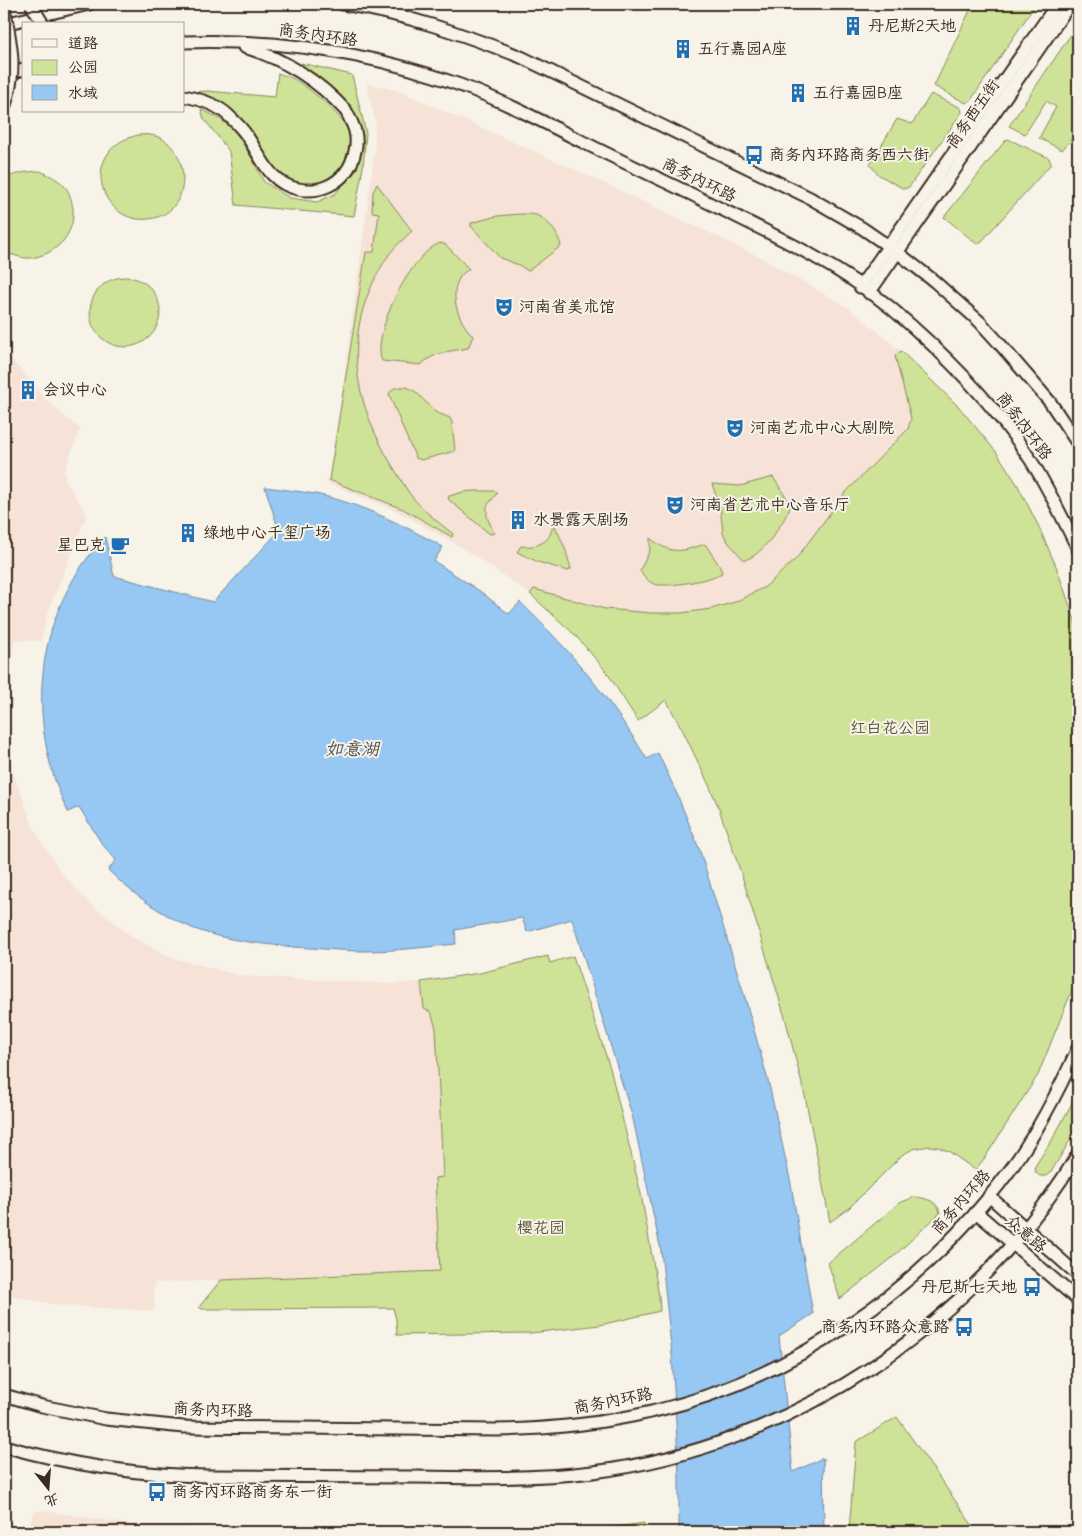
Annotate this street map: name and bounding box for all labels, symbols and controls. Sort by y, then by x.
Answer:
building icon: 丹尼斯2天地 [842,15,864,37]
place label: 丹尼斯2天地 [868,17,956,35]
street label: 商务内环路 [277,21,359,49]
legend [22,22,185,112]
text: 道路 [68,34,98,52]
building icon: 五行嘉园A座 [672,38,694,60]
place label: 五行嘉园A座 [698,40,787,58]
text: 公园 [68,58,98,76]
street label: 商务西五街 [943,76,1003,152]
building icon: 五行嘉园B座 [787,82,809,104]
text: 水域 [68,84,98,102]
place label: 五行嘉园B座 [813,84,903,102]
bus stop icon: 商务内环路商务西六街 [743,144,765,166]
place label: 商务内环路商务西六街 [769,146,929,164]
street label: 商务内环路 [659,154,739,206]
theatre icon: 河南省美术馆 [493,296,515,318]
place label: 河南省美术馆 [519,298,615,316]
building icon: 会议中心 [17,379,39,401]
place label: 会议中心 [43,381,107,399]
street label: 商务内环路 [993,389,1055,463]
theatre icon: 河南艺术中心大剧院 [724,417,746,439]
place label: 河南艺术中心大剧院 [750,419,894,437]
theatre icon: 河南省艺术中心音乐厅 [664,494,686,516]
place label: 河南省艺术中心音乐厅 [690,496,850,514]
building icon: 水景露天剧场 [507,509,529,531]
place label: 水景露天剧场 [533,511,629,529]
building icon: 绿地中心千玺广场 [177,522,199,544]
place label: 绿地中心千玺广场 [203,524,331,542]
cafe icon: 星巴克 [109,534,131,556]
place label: 星巴克 [57,536,105,554]
park label: 红白花公园 [850,719,930,737]
water label: 如意湖 [325,739,381,760]
street label: 商务内环路 [928,1166,994,1238]
street label: 众意路 [1002,1211,1050,1257]
park label: 樱花园 [517,1219,565,1237]
bus stop icon: 丹尼斯七天地 [1021,1276,1043,1298]
place label: 丹尼斯七天地 [921,1278,1017,1296]
bus stop icon: 商务内环路众意路 [953,1316,975,1338]
place label: 商务内环路众意路 [821,1318,949,1336]
street label: 商务内环路 [572,1385,654,1417]
street label: 商务内环路 [173,1400,253,1420]
north arrow [22,1464,72,1514]
bus stop icon: 商务内环路商务东一街 [146,1481,168,1503]
place label: 商务内环路商务东一街 [172,1483,332,1501]
text: 北 [42,1490,61,1510]

